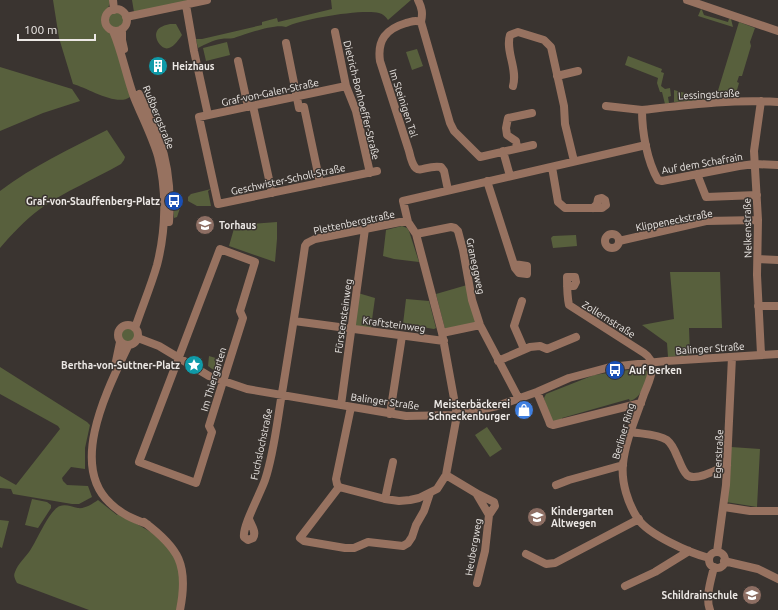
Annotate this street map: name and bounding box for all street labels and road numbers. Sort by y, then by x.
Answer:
street label: Dietrich-Bonhoeffer-Straße [341,39,382,161]
street label: Im Steinigen Tal [387,68,420,139]
street label: Graf-von-Galen-Straße [220,77,320,108]
street label: Rußbergstraße [141,84,176,151]
street label: Lessingstraße [678,87,740,102]
street label: Auf dem Schafrain [661,151,744,176]
street label: Geschwister-Scholl-Straße [230,162,346,197]
street label: Nelkenstraße [741,198,754,258]
street label: Plettenbergstraße [312,208,396,236]
street label: Klippeneckstraße [635,208,713,233]
street label: Graneggweg [464,237,487,295]
street label: Fürstensteinweg [333,278,354,354]
street label: Zollernstraße [580,299,637,340]
street label: Kraftsteinweg [362,315,426,334]
street label: Balinger Straße [675,341,745,356]
street label: Im Thiergarten [199,346,228,412]
street label: Balinger Straße [350,391,420,412]
street label: Berliner Ring [610,402,637,461]
street label: Fuchslochstraße [249,407,274,481]
street label: Egerstraße [712,429,725,479]
street label: Heubergweg [463,518,484,577]

